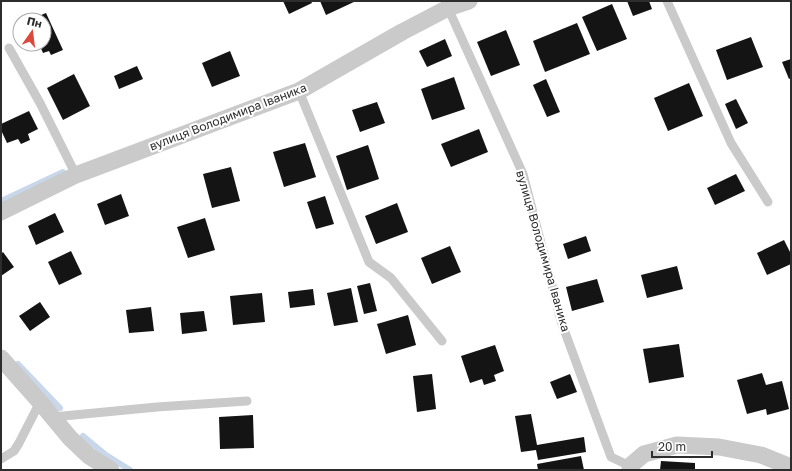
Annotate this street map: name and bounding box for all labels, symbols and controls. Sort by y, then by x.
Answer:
north arrow [12,12,52,52]
text: Пн [26,14,44,30]
street label: вулиця Володимира Іваника [147,80,309,153]
street label: вулиця Володимира Іваника [513,168,574,333]
scale bar [652,433,712,459]
text: 20 m [658,439,686,454]

